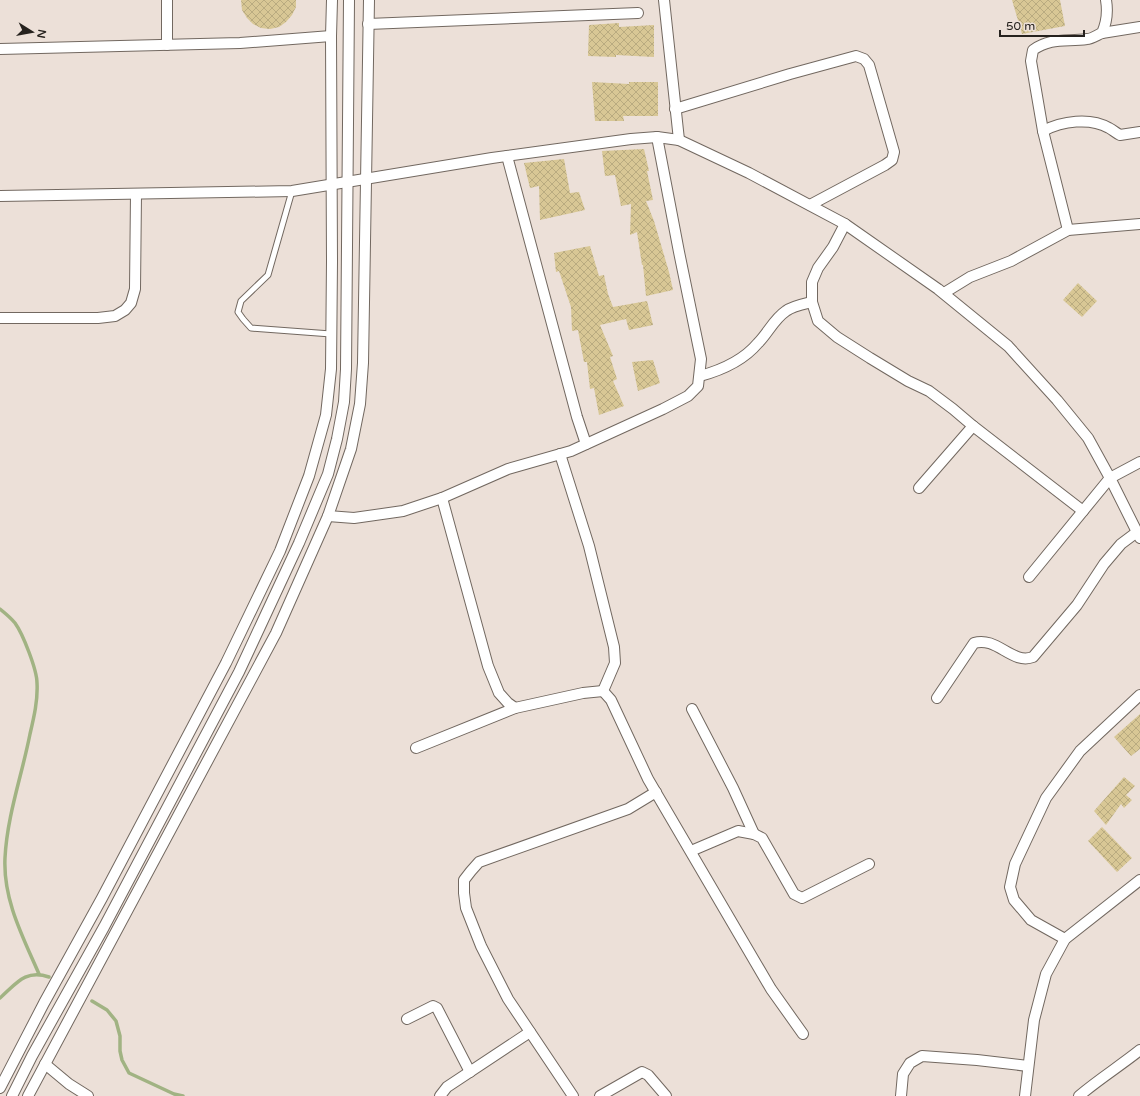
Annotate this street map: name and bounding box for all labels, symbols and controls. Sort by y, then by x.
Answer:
north arrow [12,12,52,52]
scale bar [1000,12,1084,38]
text: 50 m [1006,19,1035,33]
text: N [34,28,49,39]

